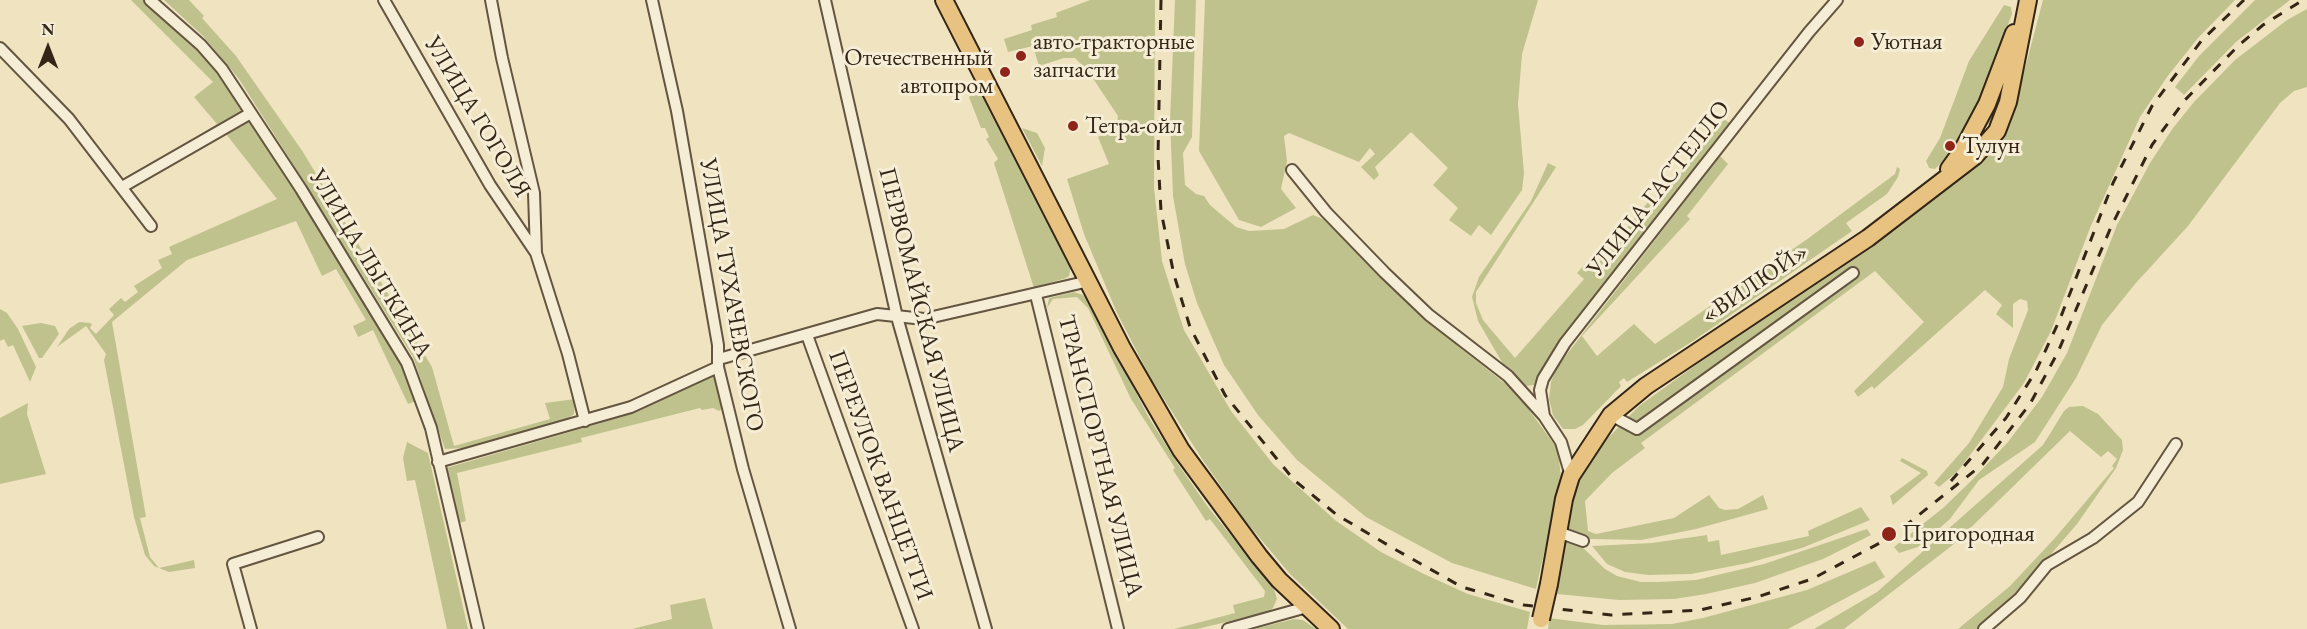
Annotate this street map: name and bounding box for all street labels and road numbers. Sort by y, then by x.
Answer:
street label: УЛИЦА ГОГОЛЯ [418,31,536,203]
street label: УЛИЦА ГАСТЕЛЛО [1581,95,1737,283]
street label: УЛИЦА ТУХАЧЕВСКОГО [693,156,769,434]
street label: УЛИЦА ЛЫТКИНА [302,164,438,364]
street label: ПЕРВОМАЙСКАЯ УЛИЦА [872,165,970,455]
street label: «ВИЛЮЙ» [1696,238,1814,330]
street label: ТРАНСПОРТНАЯ УЛИЦА [1051,312,1149,600]
street label: ПЕРЕУЛОК ВАНЦЕТТИ [821,346,939,604]

